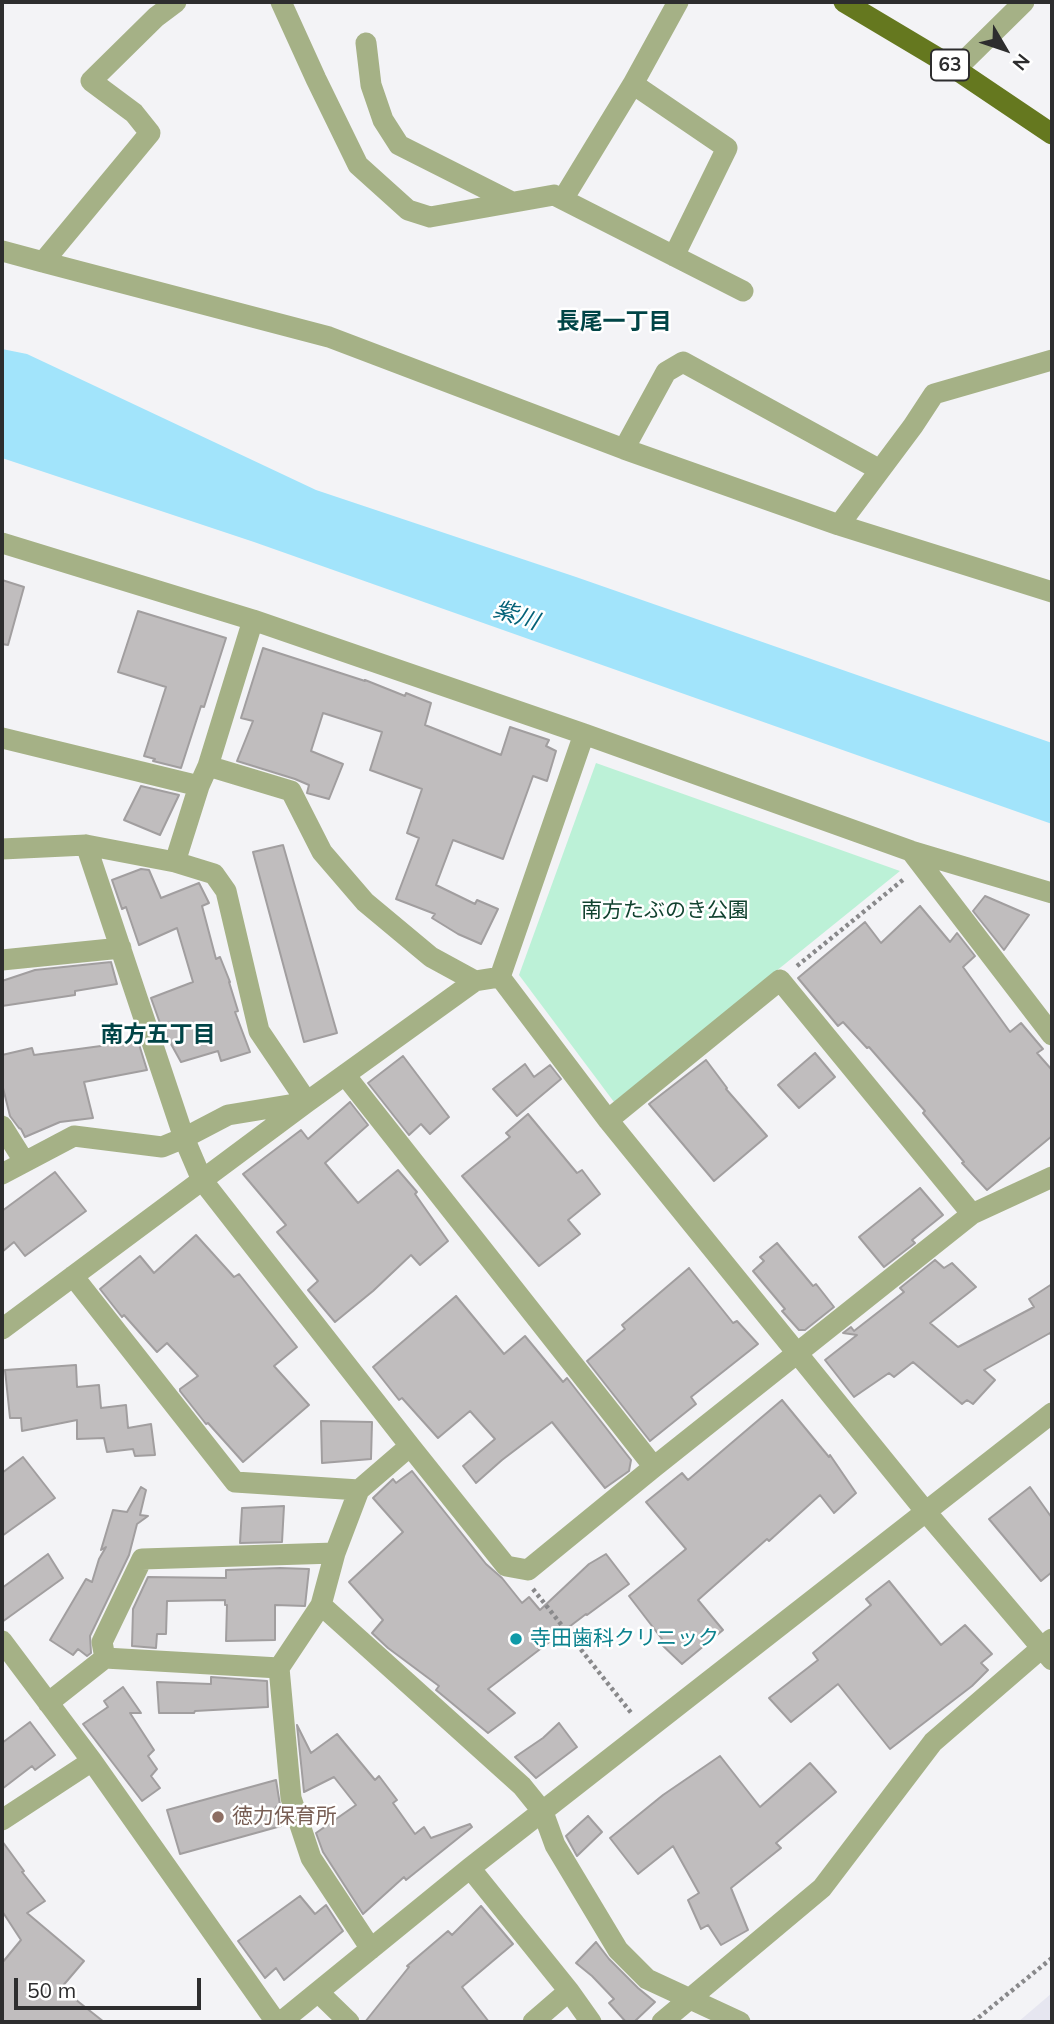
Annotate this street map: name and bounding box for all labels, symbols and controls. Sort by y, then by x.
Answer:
north arrow [970,14,1040,84]
text: N [1007,49,1035,75]
road number: 63 [931,50,969,80]
district label: 長尾一丁目 [557,308,671,336]
water label: 紫川 [490,596,542,636]
park label: 南方たぶのき公園 [581,898,749,924]
district label: 南方五丁目 [101,1021,215,1049]
place label: 寺田歯科クリニック [530,1626,719,1652]
marker: 寺田歯科クリニック [508,1631,524,1647]
place label: 徳力保育所 [232,1804,337,1830]
marker: 徳力保育所 [210,1809,226,1825]
scale bar [18,1965,205,2009]
text: 50 m [27,1977,76,2003]

